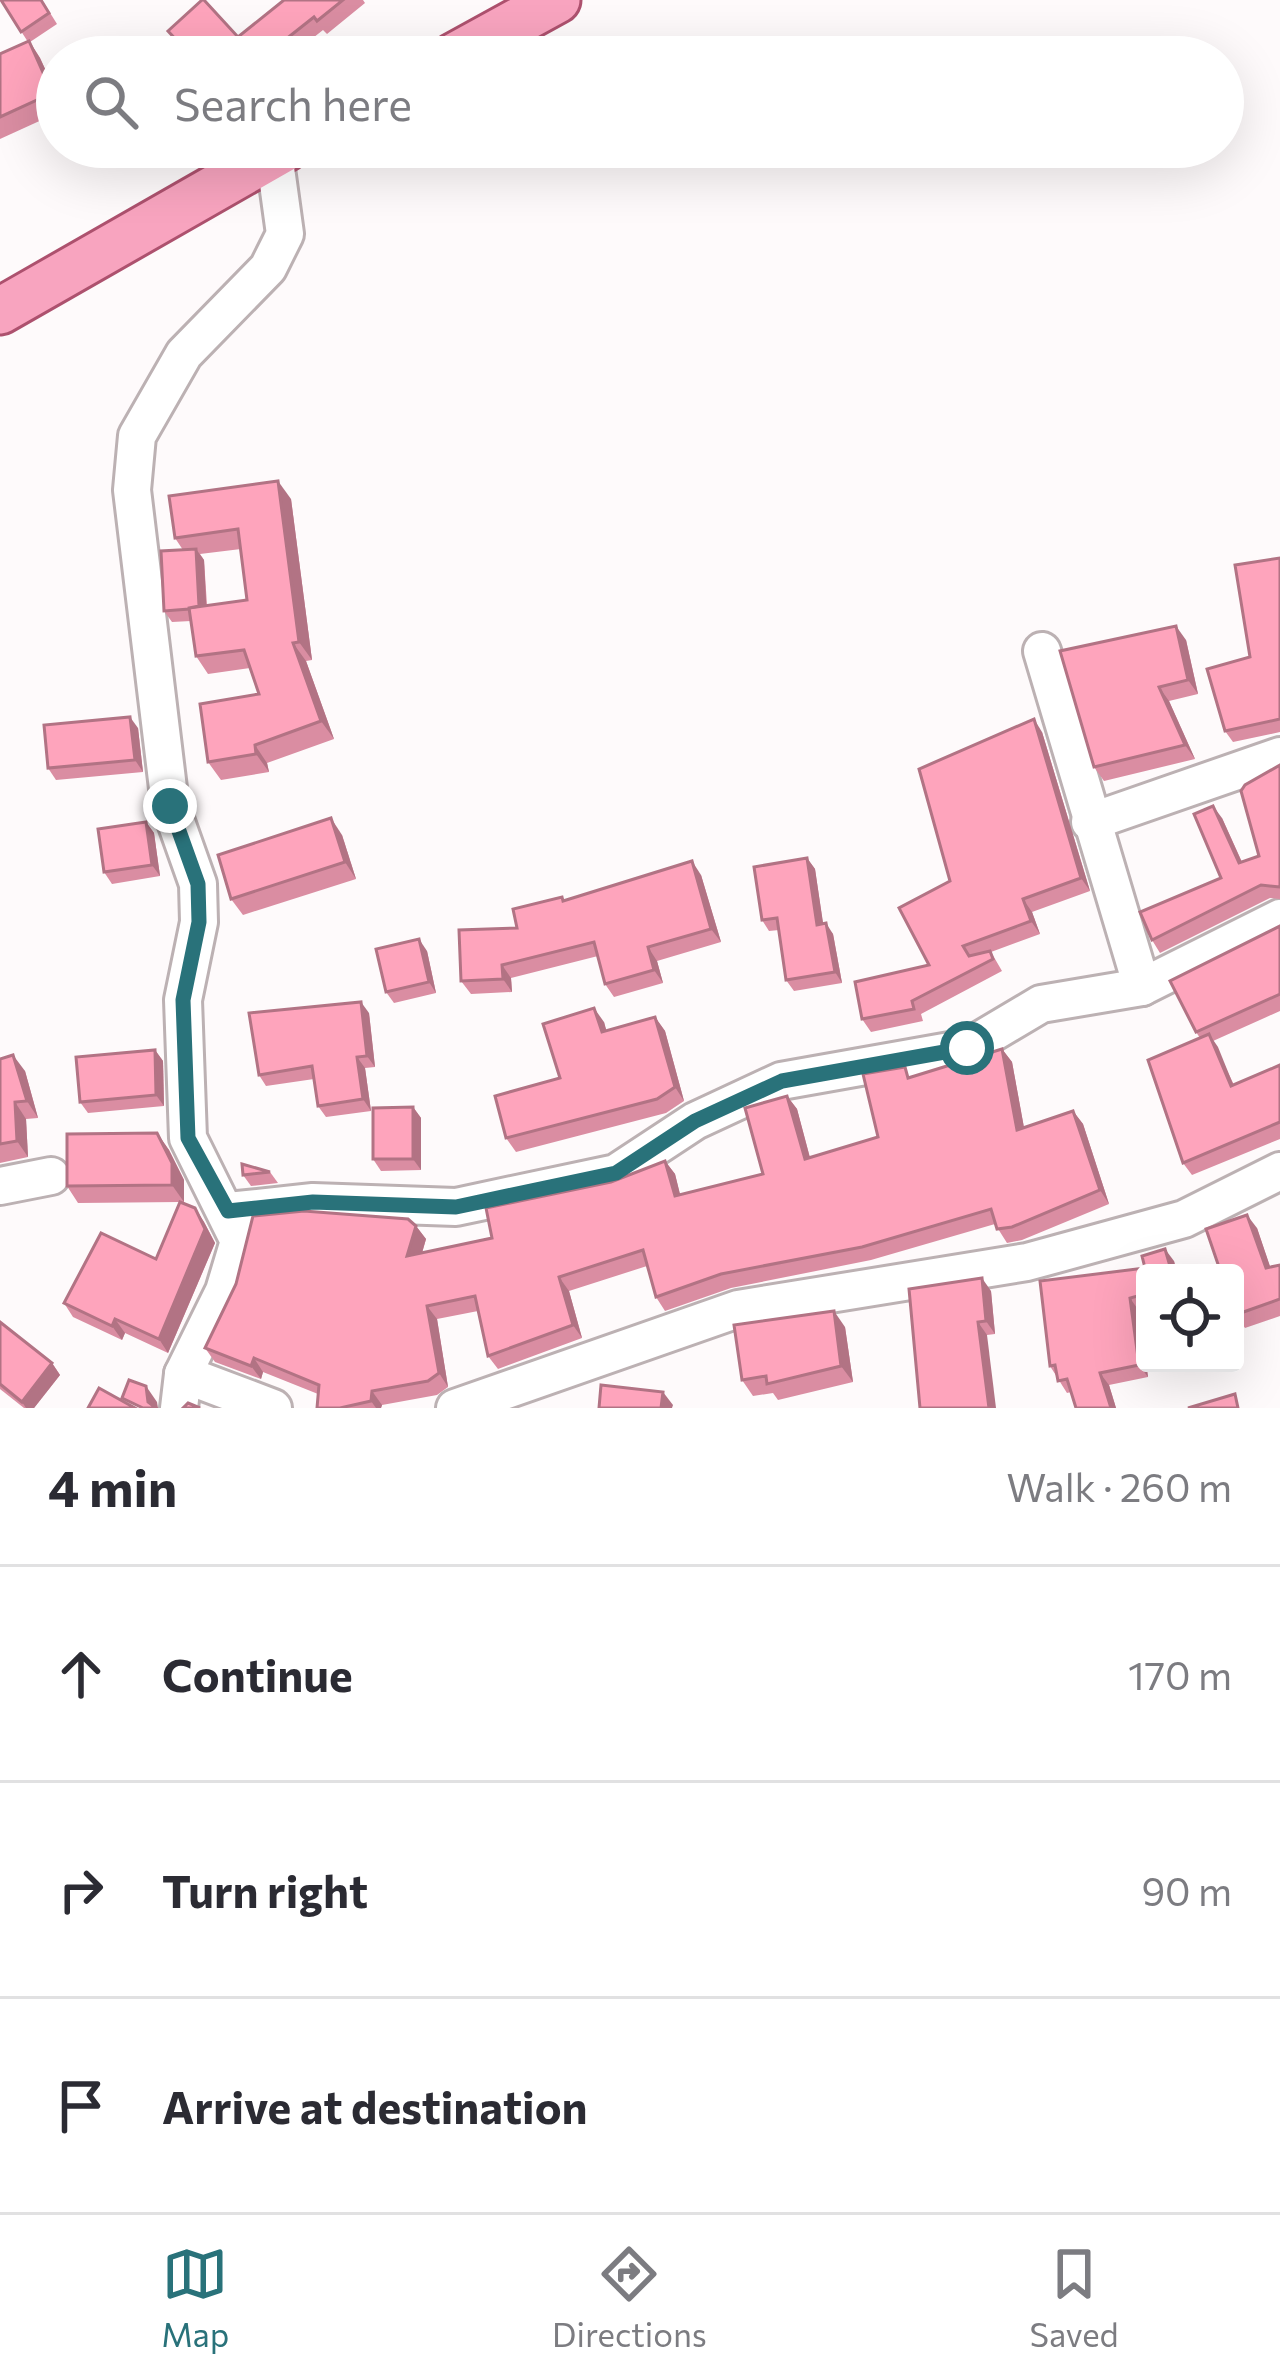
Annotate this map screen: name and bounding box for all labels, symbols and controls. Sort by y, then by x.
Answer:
search box [36,36,1244,168]
icon: search [78,69,144,135]
text: Search here [174,75,412,130]
route end [143,779,197,833]
route start [940,1021,994,1075]
map controls [1136,1264,1244,1372]
button: locate [1136,1264,1244,1372]
text: 4 min [48,1455,177,1518]
text: Walk · 260 m [1007,1462,1232,1510]
icon: ahead [48,1641,114,1707]
text: Continue [162,1646,353,1701]
text: 170 m [1128,1650,1232,1698]
icon: right [48,1857,114,1923]
text: Turn right [162,1862,368,1917]
text: 90 m [1141,1866,1232,1914]
icon: arrive [48,2073,114,2139]
text: Arrive at destination [162,2078,588,2133]
tab: Map [161,2241,229,2354]
tab: Directions [552,2241,707,2354]
tab: Saved [1030,2241,1119,2354]

